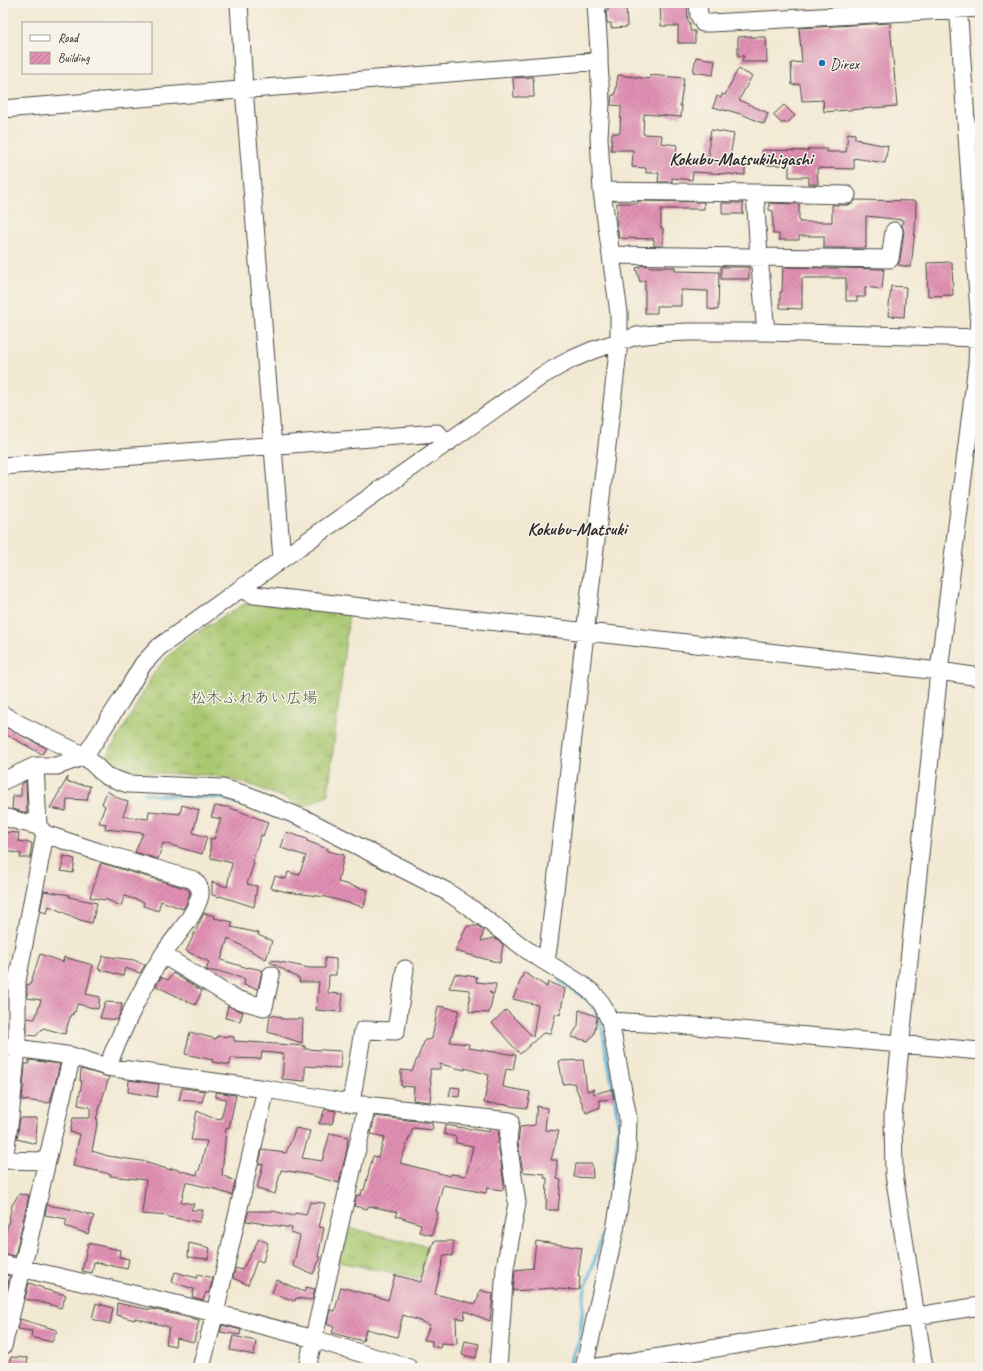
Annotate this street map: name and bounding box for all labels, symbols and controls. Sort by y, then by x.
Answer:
legend [22,22,152,74]
text: Road [58,30,80,46]
text: Building [58,50,90,66]
place label: Direx [830,54,860,74]
marker: Direx [817,58,827,68]
district label: Kokubu-Matsukihigashi [669,148,815,170]
district label: Kokubu-Matsuki [528,518,629,540]
park label: 松木ふれあい広場 [190,688,318,708]

